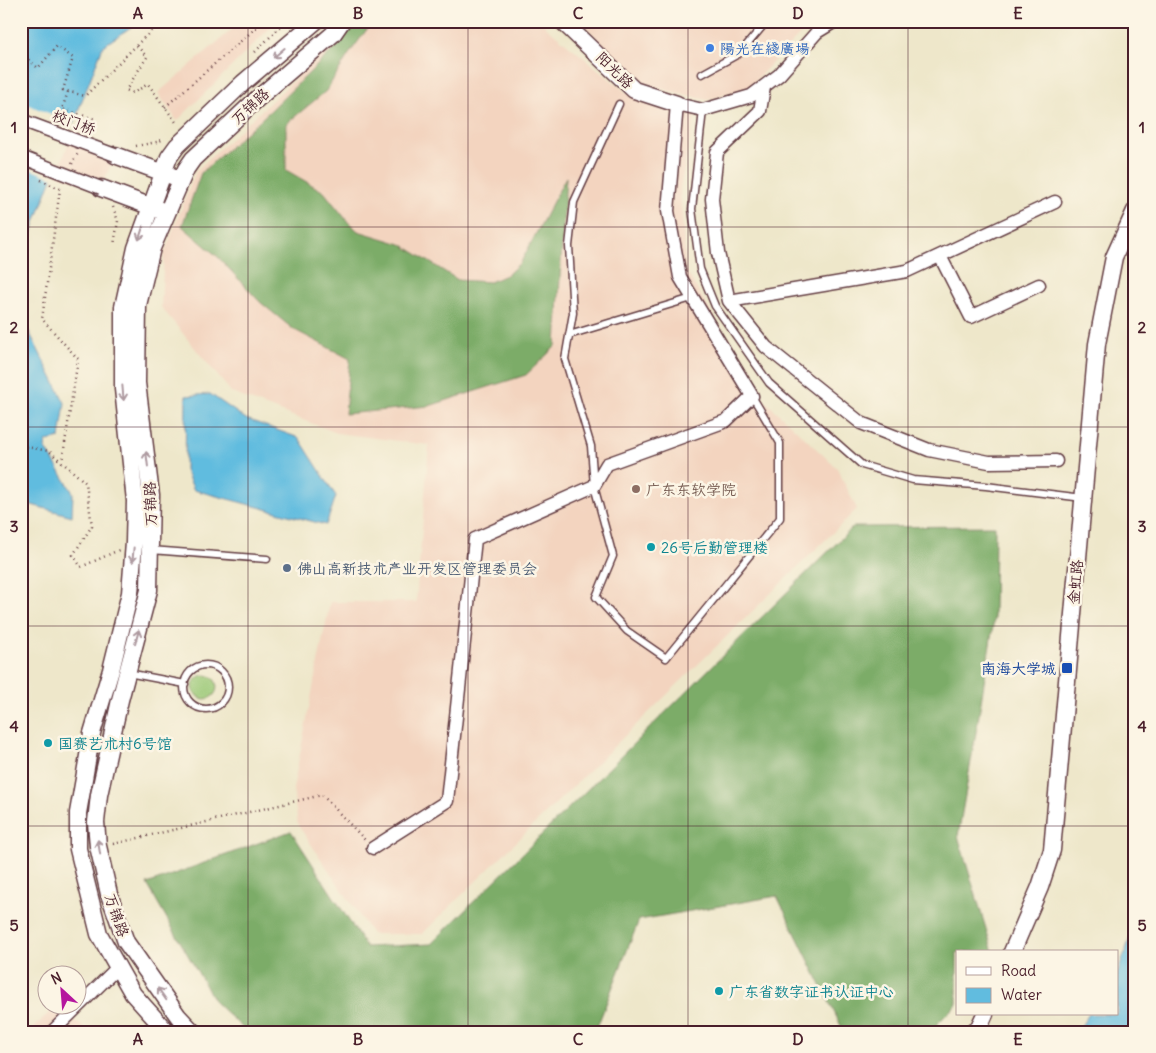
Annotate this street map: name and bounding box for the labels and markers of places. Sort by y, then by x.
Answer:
place label: 陽光在綫廣場 [720,39,810,58]
marker: 陽光在綫廣場 [704,42,716,54]
place label: 广东东软学院 [646,480,736,499]
marker: 广东东软学院 [630,483,642,495]
place label: 26号后勤管理楼 [661,538,768,557]
marker: 26号后勤管理楼 [645,541,657,553]
place label: 佛山高新技术产业开发区管理委员会 [297,559,537,578]
marker: 佛山高新技术产业开发区管理委员会 [281,562,293,574]
place label: 南海大学城 [981,659,1056,678]
marker: 南海大学城 [1060,661,1074,675]
place label: 国赛艺术村6号馆 [58,734,172,753]
marker: 国赛艺术村6号馆 [42,737,54,749]
place label: 广东省数字证书认证中心 [729,982,894,1001]
marker: 广东省数字证书认证中心 [713,985,725,997]

